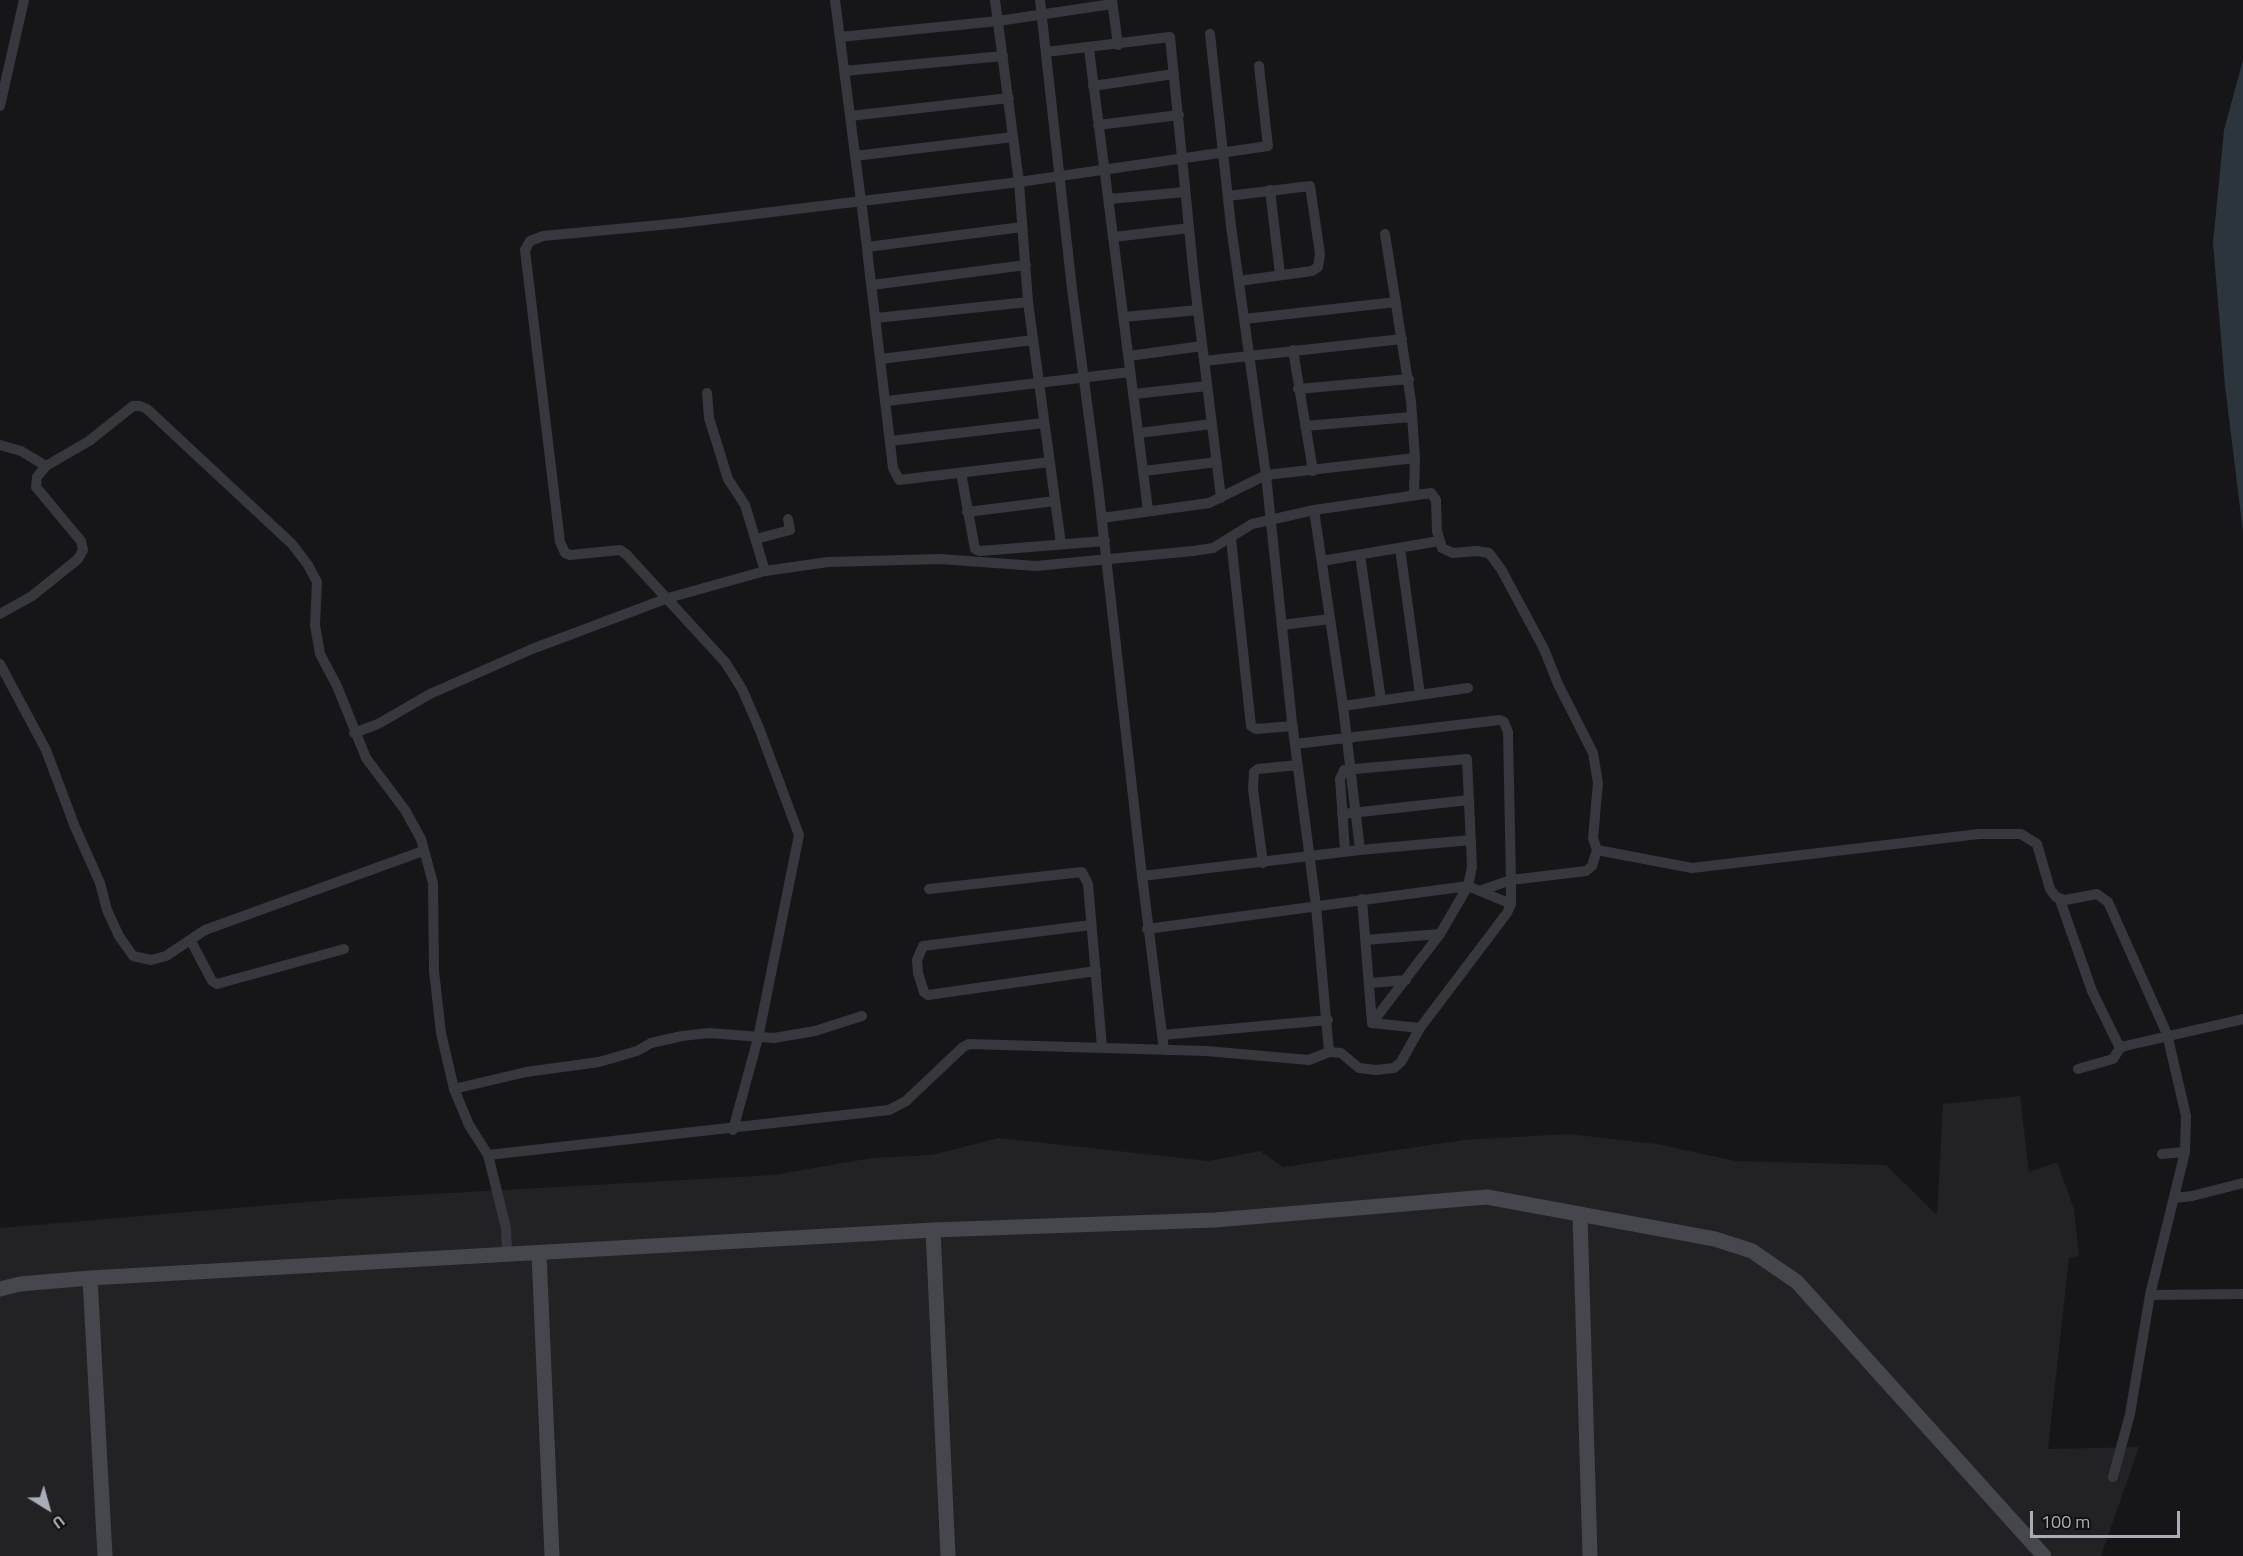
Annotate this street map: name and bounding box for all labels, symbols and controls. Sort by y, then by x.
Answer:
north arrow [18,1478,78,1538]
scale bar [2033,1499,2183,1537]
text: 100 m [2041,1508,2090,1535]
text: U [47,1510,70,1535]

